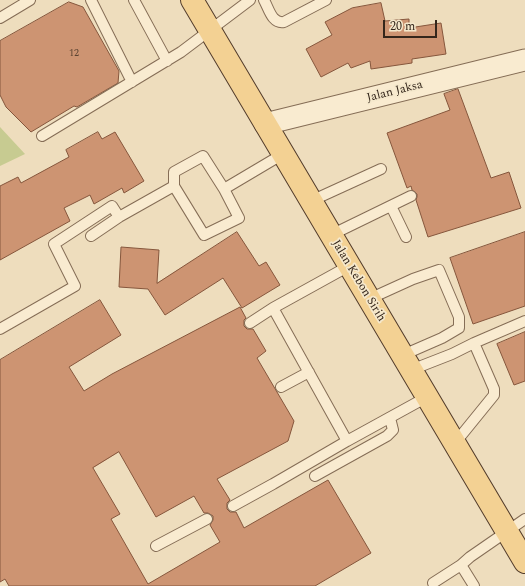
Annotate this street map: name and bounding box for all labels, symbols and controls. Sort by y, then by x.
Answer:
scale bar [385,12,439,38]
text: 20 m [390,17,415,36]
house number: 12 [69,48,79,60]
street label: Jalan Jaksa [366,78,424,106]
street label: Jalan Kebon Sirih [328,238,388,324]

